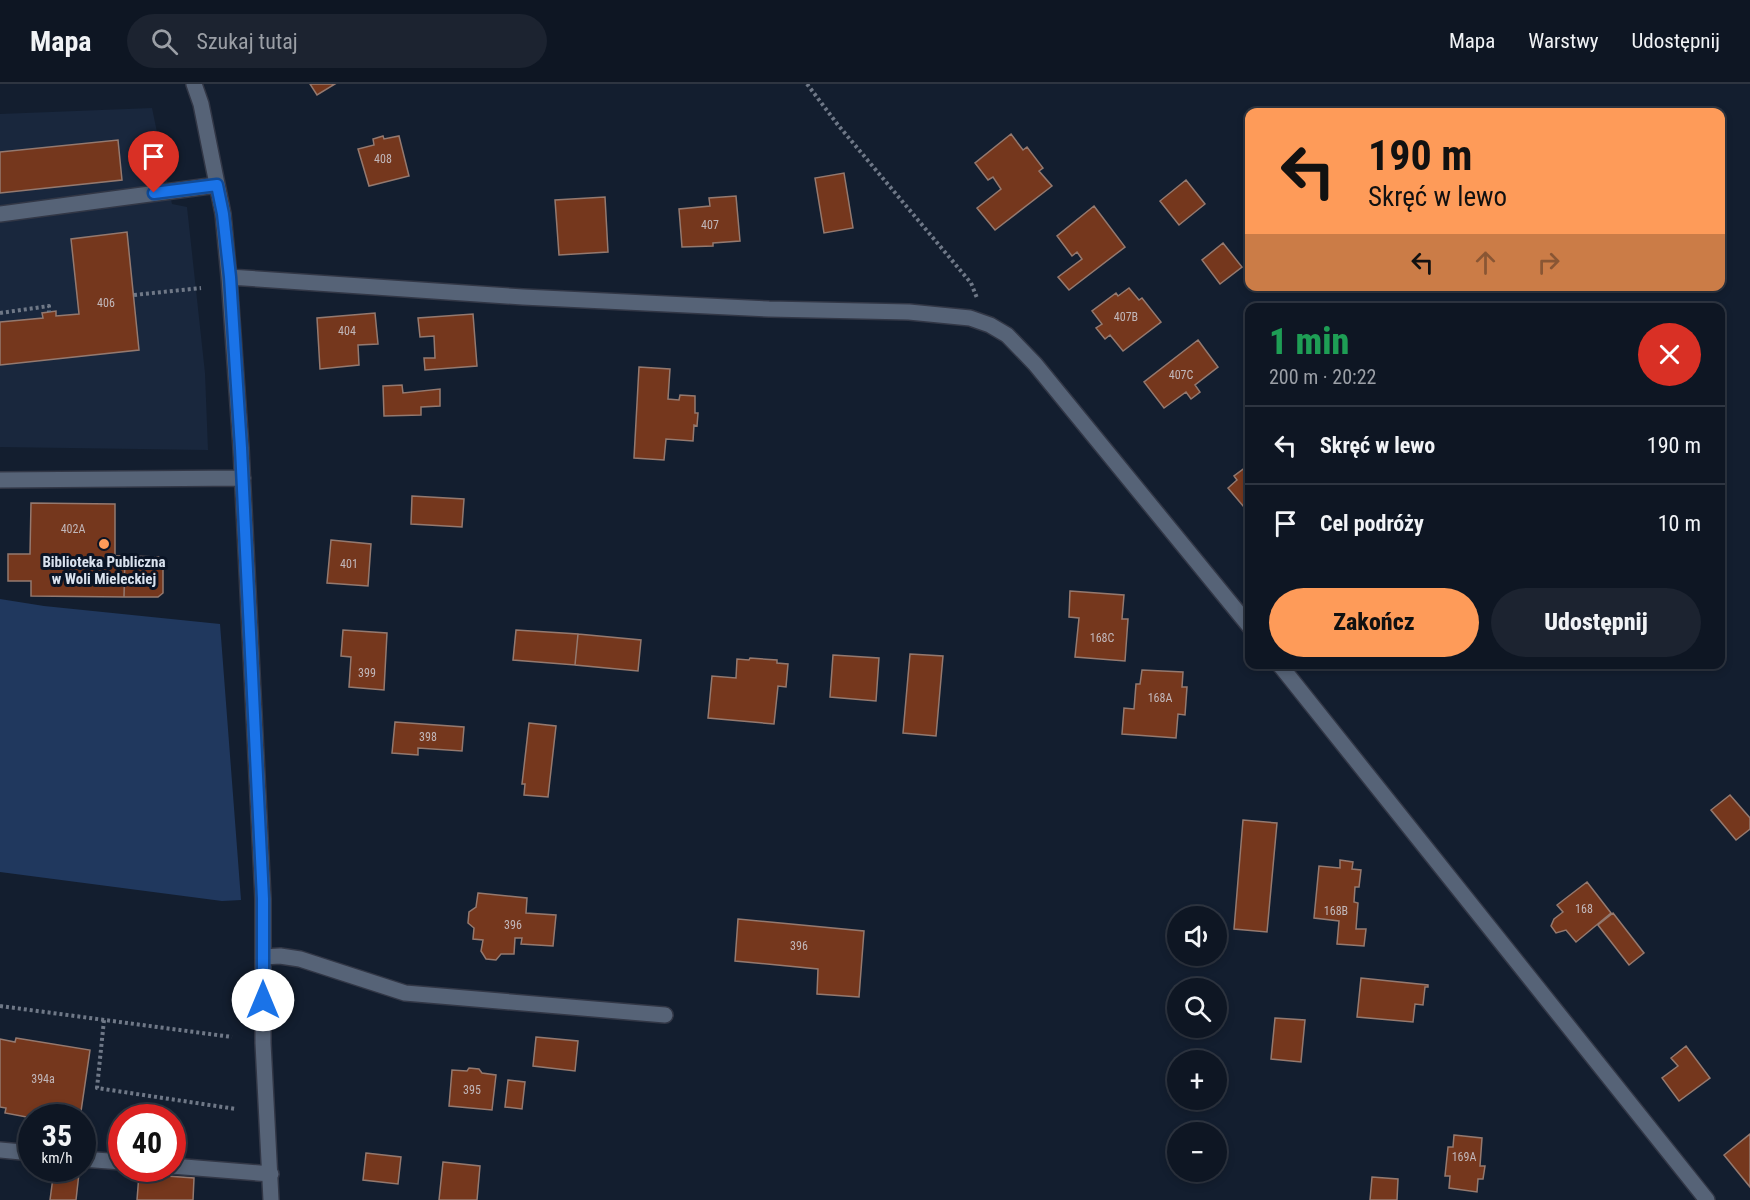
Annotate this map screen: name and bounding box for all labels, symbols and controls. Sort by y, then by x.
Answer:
search box [127,14,547,68]
text: Mapa [30,25,91,58]
icon: search [148,25,181,58]
text: Szukaj tutaj [196,29,298,54]
text: Mapa [1449,29,1495,53]
text: Warstwy [1528,29,1599,53]
text: Udostępnij [1632,29,1720,53]
pin [128,131,179,193]
text: 190 m [1368,131,1473,180]
icon: left [1269,132,1347,210]
icon: arrive [137,140,170,173]
house number: 408 [374,152,392,166]
text: Skręć w lewo [1368,181,1507,213]
house number: 407 [701,218,719,232]
icon: left [1406,246,1439,279]
icon: ahead [1469,246,1502,279]
icon: right [1532,246,1565,279]
house number: 406 [97,296,115,310]
house number: 407B [1114,310,1138,324]
text: 1 min [1269,321,1349,363]
button: close [1638,323,1701,386]
house number: 404 [338,324,356,338]
text: 200 m · 20:22 [1269,365,1376,389]
house number: 407C [1169,368,1193,382]
icon: left [1269,429,1302,462]
text: Skręć w lewo [1320,433,1435,458]
text: 190 m [1647,433,1701,458]
icon: arrive [1269,507,1302,540]
text: Cel podróży [1320,511,1424,536]
text: 10 m [1658,511,1701,536]
house number: 402A [61,522,85,536]
marker: Biblioteka Publiczna w Woli Mieleckiej [97,537,111,551]
place label: Biblioteka Publiczna w Woli Mieleckiej [42,553,166,588]
house number: 401 [340,557,358,571]
button: Zakończ [1269,588,1479,657]
button: Udostępnij [1491,588,1701,657]
house number: 168C [1090,631,1114,645]
house number: 399 [358,666,376,680]
house number: 168A [1148,691,1172,705]
house number: 398 [419,730,437,744]
house number: 168 [1575,902,1593,916]
house number: 168B [1324,904,1348,918]
map controls [1167,906,1227,1182]
button: sound [1167,906,1227,966]
house number: 396 [504,918,522,932]
house number: 396 [790,939,808,953]
position arrow [231,968,295,1032]
button: search [1167,978,1227,1038]
button: + [1167,1050,1227,1110]
house number: 394a [31,1072,55,1086]
house number: 395 [463,1083,481,1097]
speed limit sign: 40 [108,1104,186,1182]
text: 35 [42,1118,72,1153]
button: − [1167,1122,1227,1182]
text: km/h [42,1149,72,1167]
house number: 169A [1452,1150,1476,1164]

